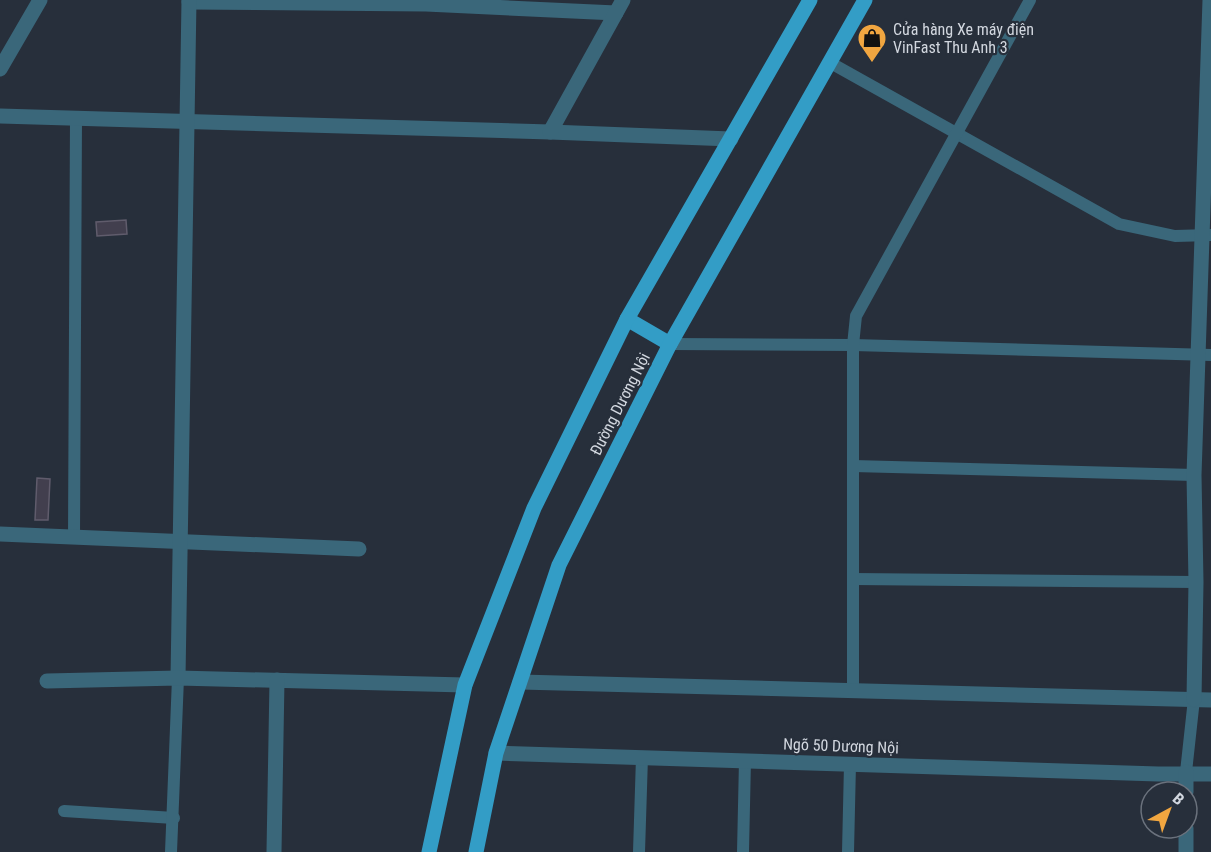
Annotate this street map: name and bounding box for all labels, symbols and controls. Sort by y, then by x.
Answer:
place label: Cửa hàng Xe máy điện VinFast Thu Anh 3 [893,20,1034,57]
shop icon: Cửa hàng Xe máy điện VinFast Thu Anh 3 [856,22,888,64]
street label: Đường Dương Nội [586,350,654,458]
street label: Ngõ 50 Dương Nội [783,734,899,758]
north arrow [1139,780,1199,840]
text: B [1169,789,1188,809]

